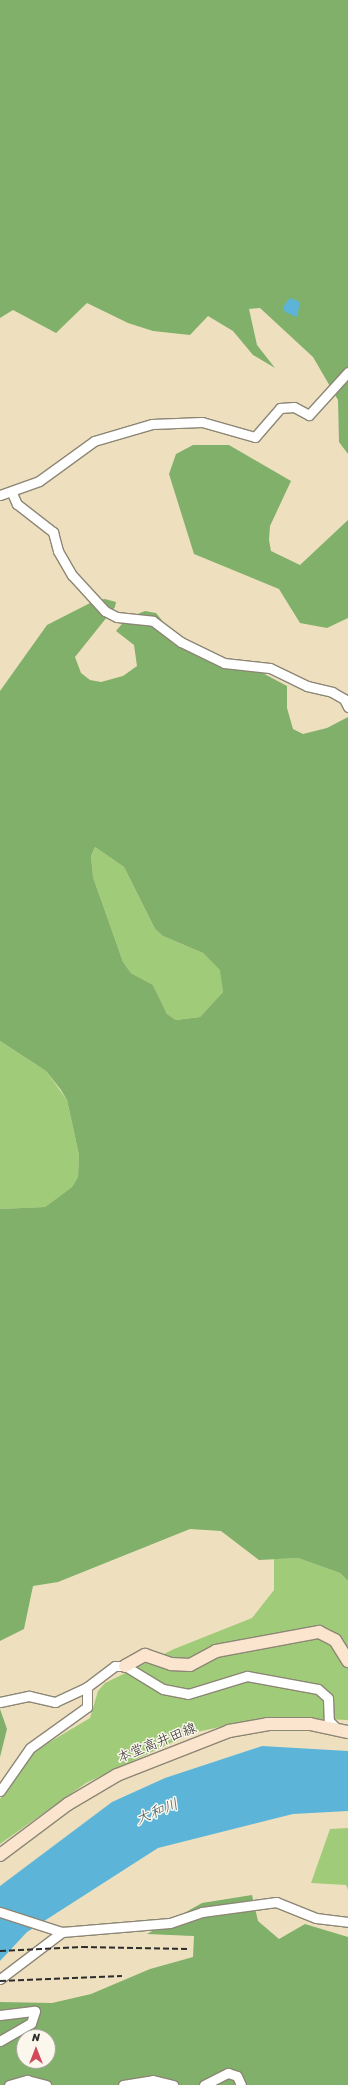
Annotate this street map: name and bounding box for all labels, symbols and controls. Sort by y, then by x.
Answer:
street label: 本堂高井田線 [115,1719,199,1767]
water label: 大和川 [133,1795,181,1829]
text: N [32,2028,40,2047]
north arrow [16,2029,56,2069]

